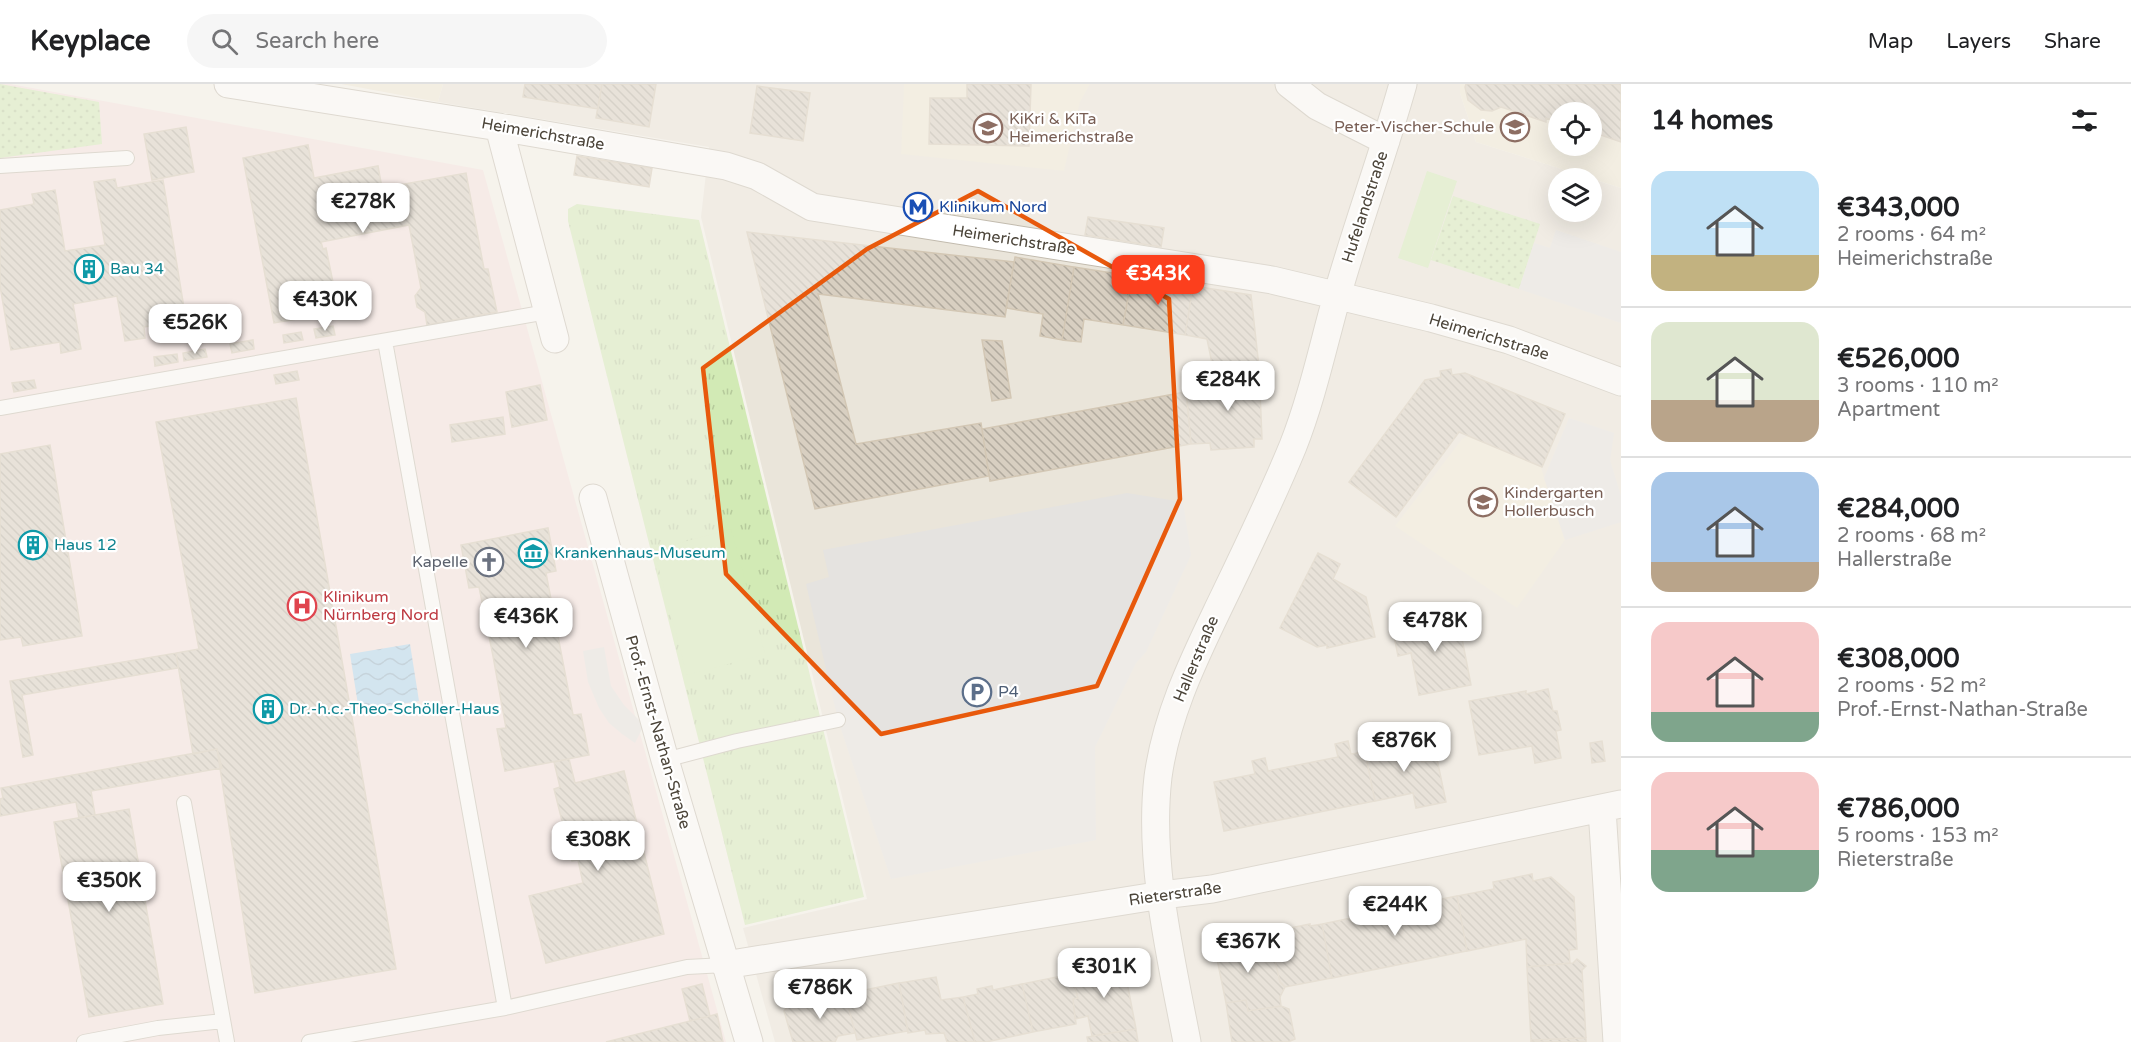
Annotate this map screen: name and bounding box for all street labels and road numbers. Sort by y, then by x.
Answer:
street label: Heimerichstraße [480,113,606,155]
street label: Hufelandstraße [1337,148,1393,266]
street label: Heimerichstraße [951,220,1077,260]
street label: Heimerichstraße [1426,309,1552,365]
street label: Hallerstraße [1169,613,1223,705]
street label: Prof.-Ernst-Nathan-Straße [621,633,695,831]
street label: Rieterstraße [1127,878,1223,910]

